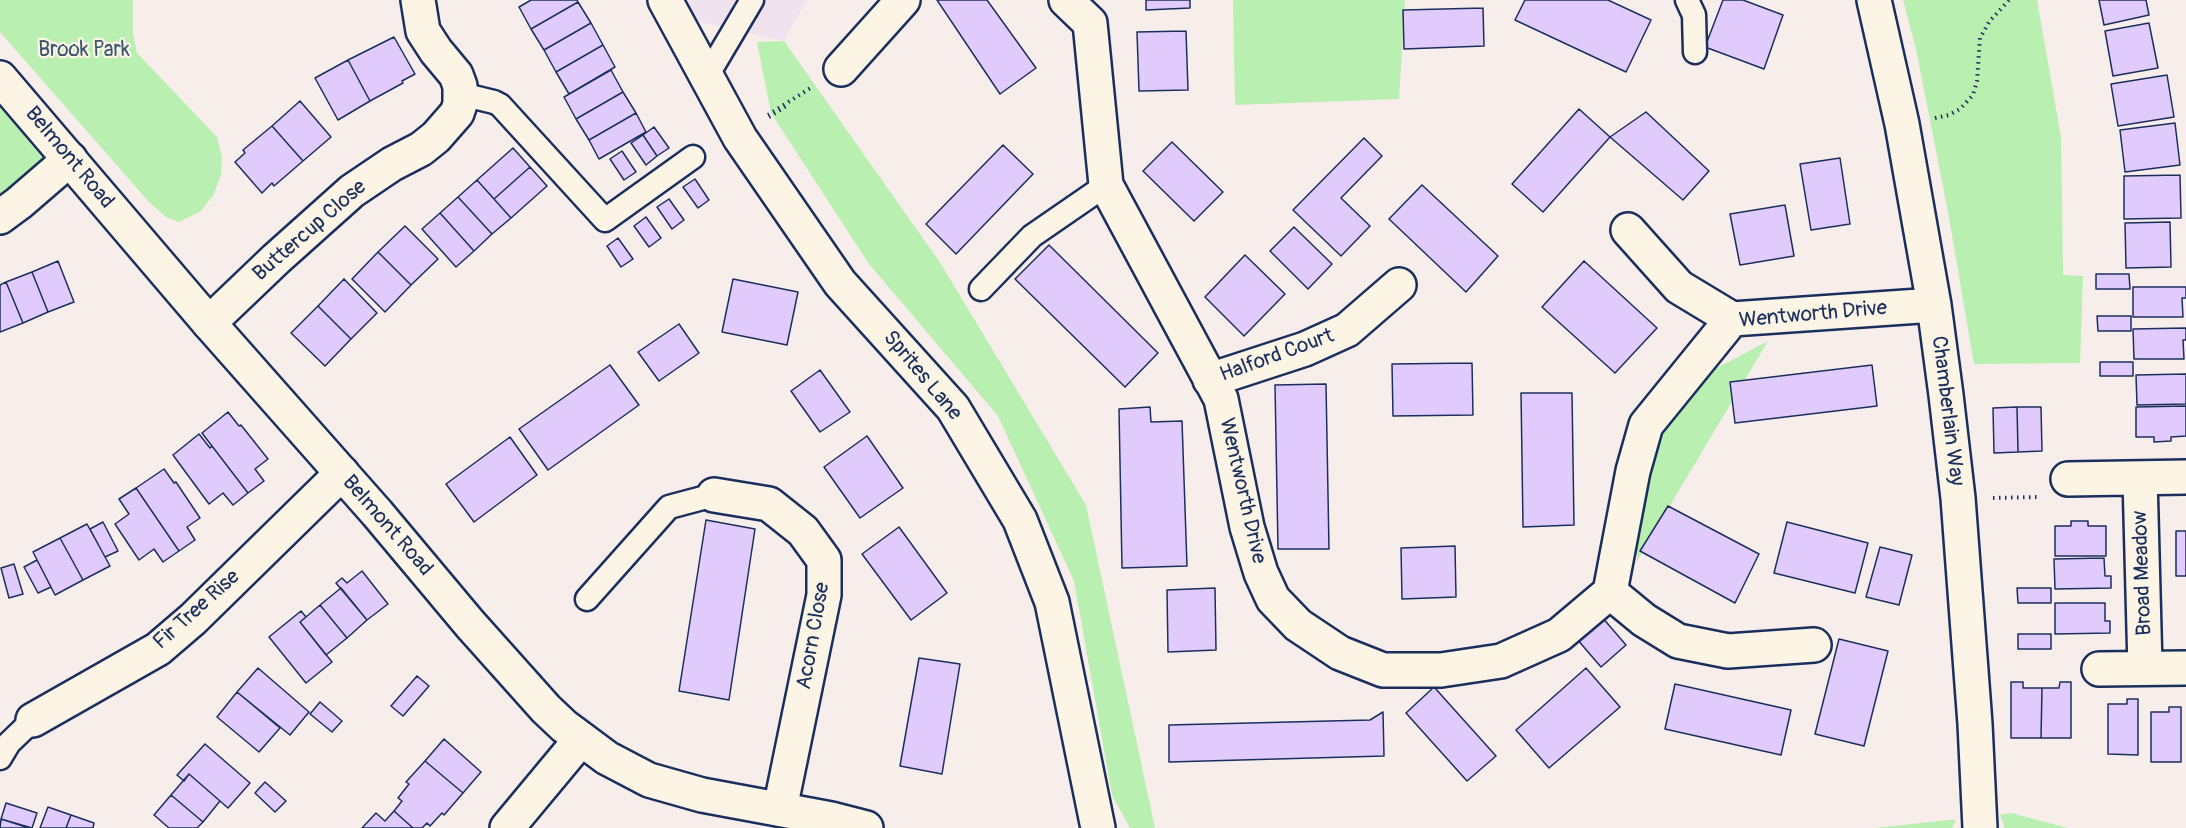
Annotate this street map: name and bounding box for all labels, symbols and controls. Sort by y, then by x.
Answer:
park label: Brook Park [38,38,130,64]
street label: Belmont Road [19,102,119,214]
street label: Buttercup Close [248,175,372,287]
street label: Wentworth Drive [1738,296,1888,334]
street label: Halford Court [1217,324,1337,388]
street label: Sprites Lane [877,326,967,426]
street label: Chamberlain Way [1925,335,1969,487]
street label: Wentworth Drive [1213,416,1271,566]
street label: Belmont Road [336,471,438,581]
street label: Broad Meadow [2128,510,2158,636]
street label: Fir Tree Rise [149,565,245,655]
street label: Acorn Close [792,580,836,692]

